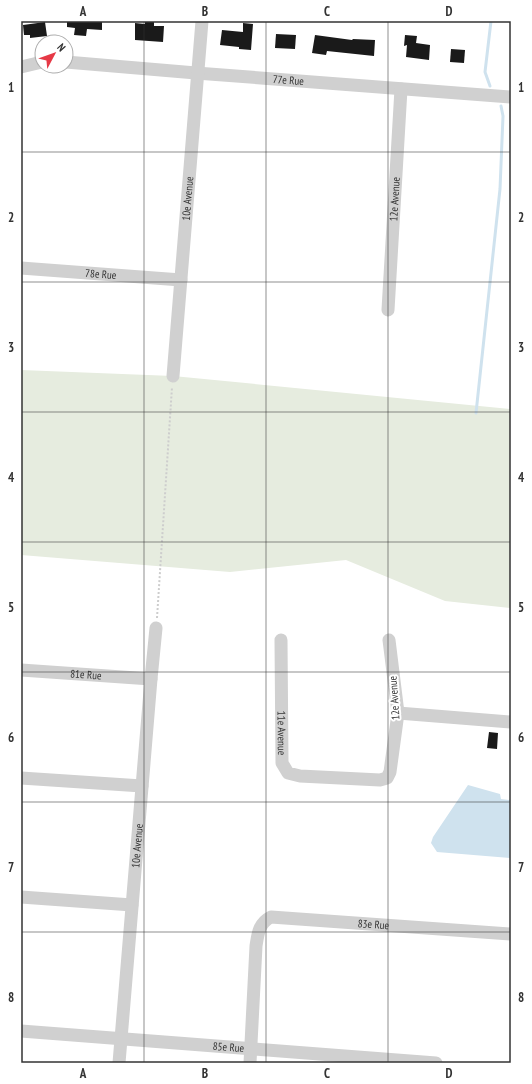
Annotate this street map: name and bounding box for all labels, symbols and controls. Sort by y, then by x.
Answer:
text: A [79,3,87,20]
text: B [202,3,208,20]
text: C [324,3,330,20]
text: D [446,3,453,20]
north arrow [34,34,74,74]
text: N [54,41,69,54]
street label: 77e Rue [272,72,305,88]
text: 1 [8,79,14,96]
text: 1 [518,79,524,96]
street label: 10e Avenue [179,175,196,221]
street label: 12e Avenue [386,176,403,222]
text: 2 [8,209,14,226]
text: 2 [518,209,524,226]
street label: 78e Rue [85,266,117,282]
text: 3 [8,339,14,356]
text: 3 [518,339,524,356]
text: 4 [8,469,15,486]
text: 4 [518,469,525,486]
text: 5 [8,599,14,616]
text: 5 [518,599,524,616]
street label: 81e Rue [70,666,102,683]
street label: 12e Avenue [385,675,403,721]
street label: 11e Avenue [275,711,289,756]
text: 6 [8,729,14,746]
text: 6 [518,729,524,746]
street label: 10e Avenue [128,823,146,868]
text: 7 [8,859,14,876]
text: 7 [518,859,524,876]
street label: 83e Rue [357,916,390,932]
text: 8 [8,989,14,1006]
text: 8 [518,989,524,1006]
street label: 85e Rue [212,1039,245,1055]
text: A [79,1065,87,1082]
text: B [202,1065,208,1082]
text: C [324,1065,330,1082]
text: D [446,1065,453,1082]

